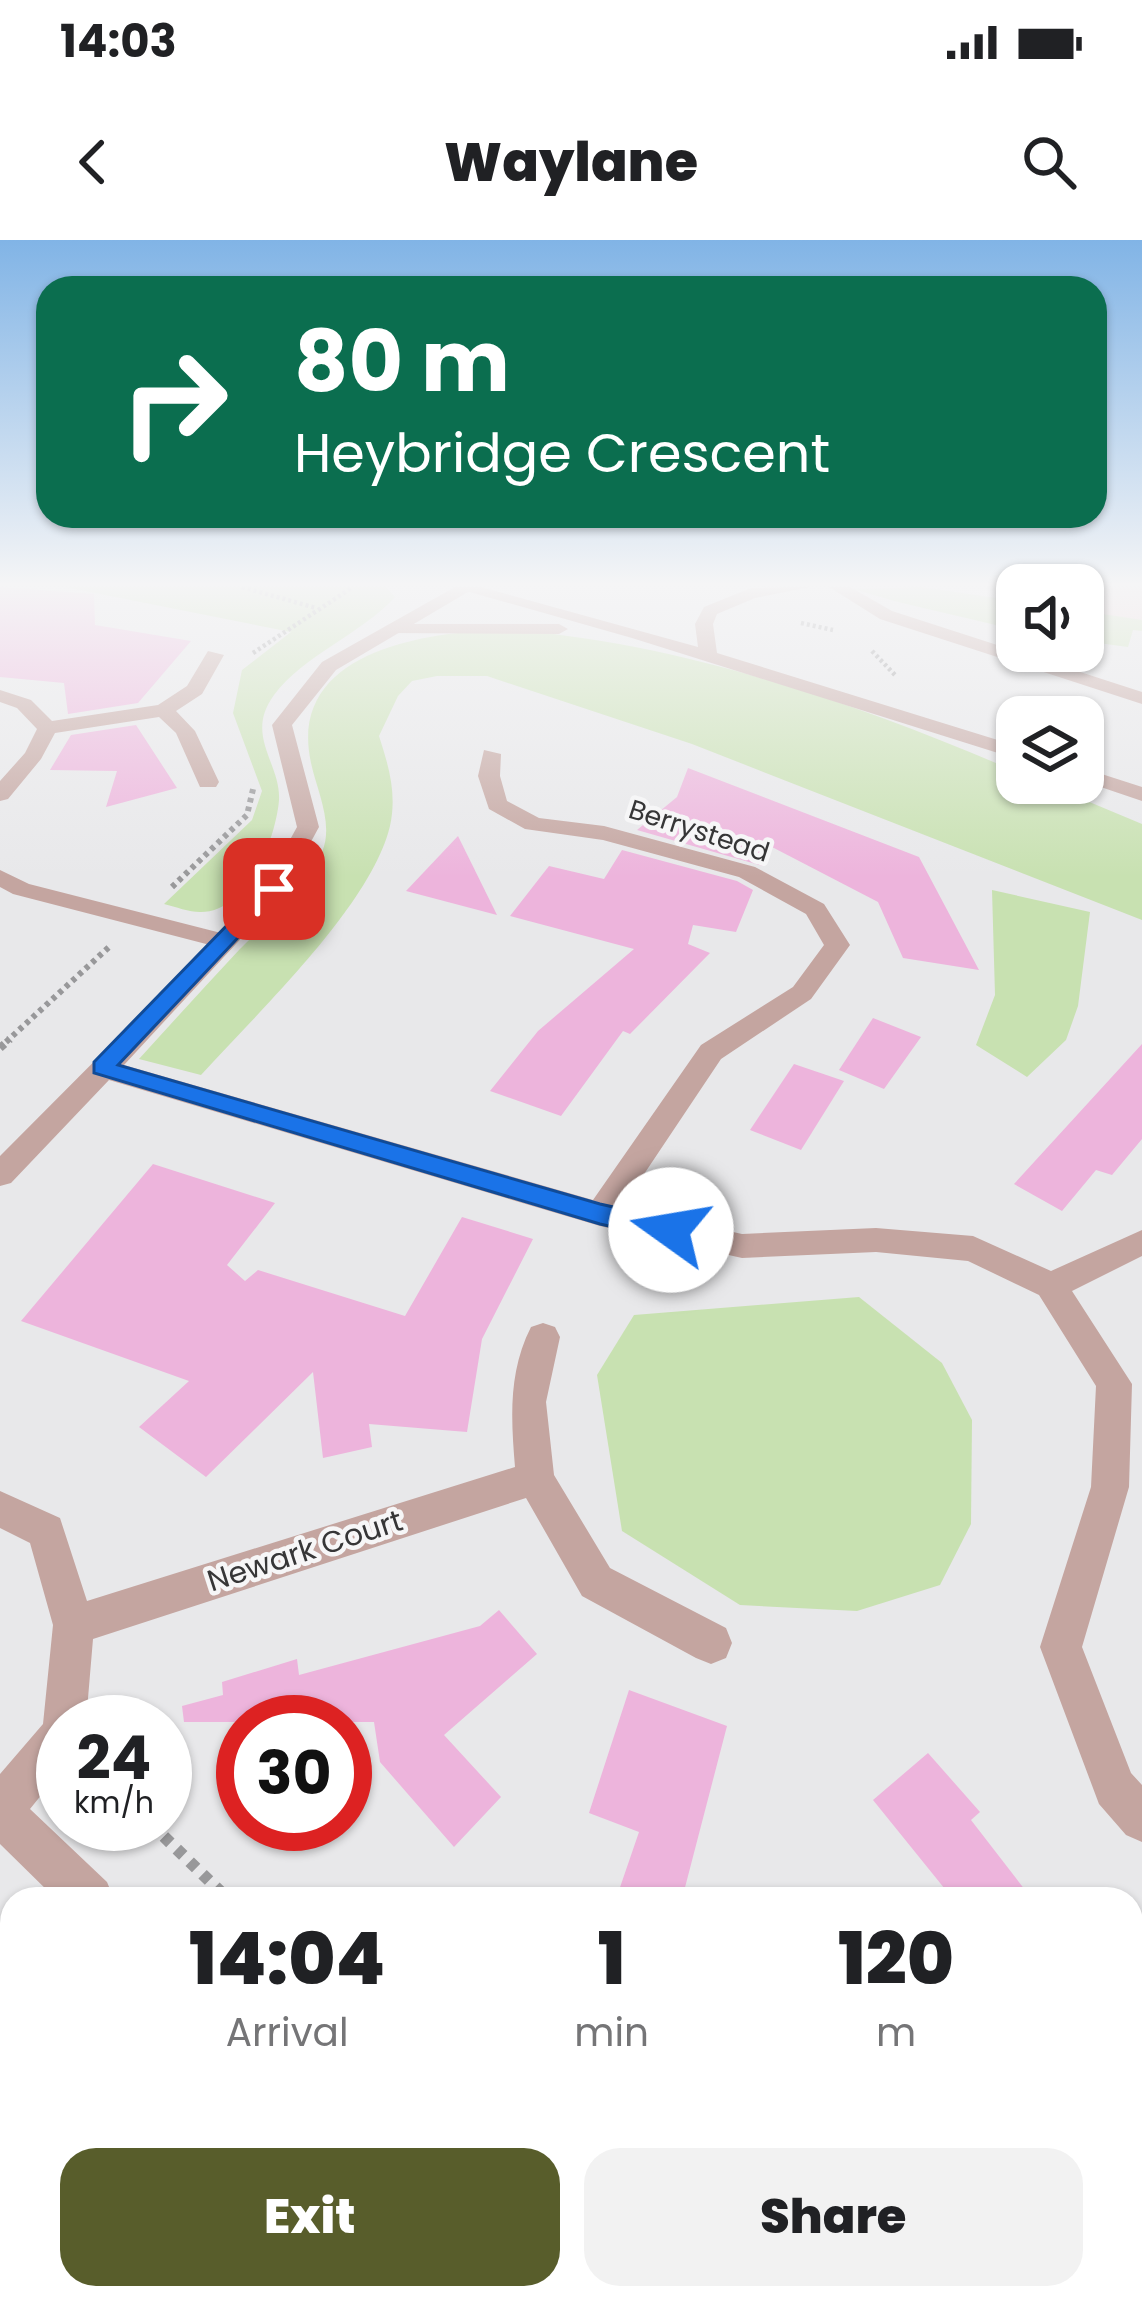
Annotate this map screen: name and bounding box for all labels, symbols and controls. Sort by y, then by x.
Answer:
text: 14:03 [60,10,177,73]
text: Waylane [444,124,698,200]
icon: back [60,129,126,195]
icon: search [1016,129,1082,195]
text: 80 m [294,303,510,420]
icon: right [96,324,252,480]
text: Heybridge Crescent [294,415,830,491]
map controls [996,564,1104,804]
button: sound [996,564,1104,672]
button: layers [996,696,1104,804]
street label: Berrystead [624,790,774,871]
pin [223,838,325,940]
icon: arrive [241,856,307,922]
position arrow [608,1167,734,1293]
street label: Newark Court [202,1499,408,1602]
speed limit sign: 30 [216,1695,372,1851]
text: 24 [77,1716,151,1800]
text: km/h [74,1781,154,1824]
text: 14:04 [189,1908,385,2009]
text: 1 [598,1908,626,2009]
text: 120 [838,1908,954,2009]
text: Arrival [226,2005,349,2060]
text: min [574,2005,649,2060]
text: m [876,2005,916,2060]
button: Exit [60,2148,560,2286]
button: Share [584,2148,1083,2286]

